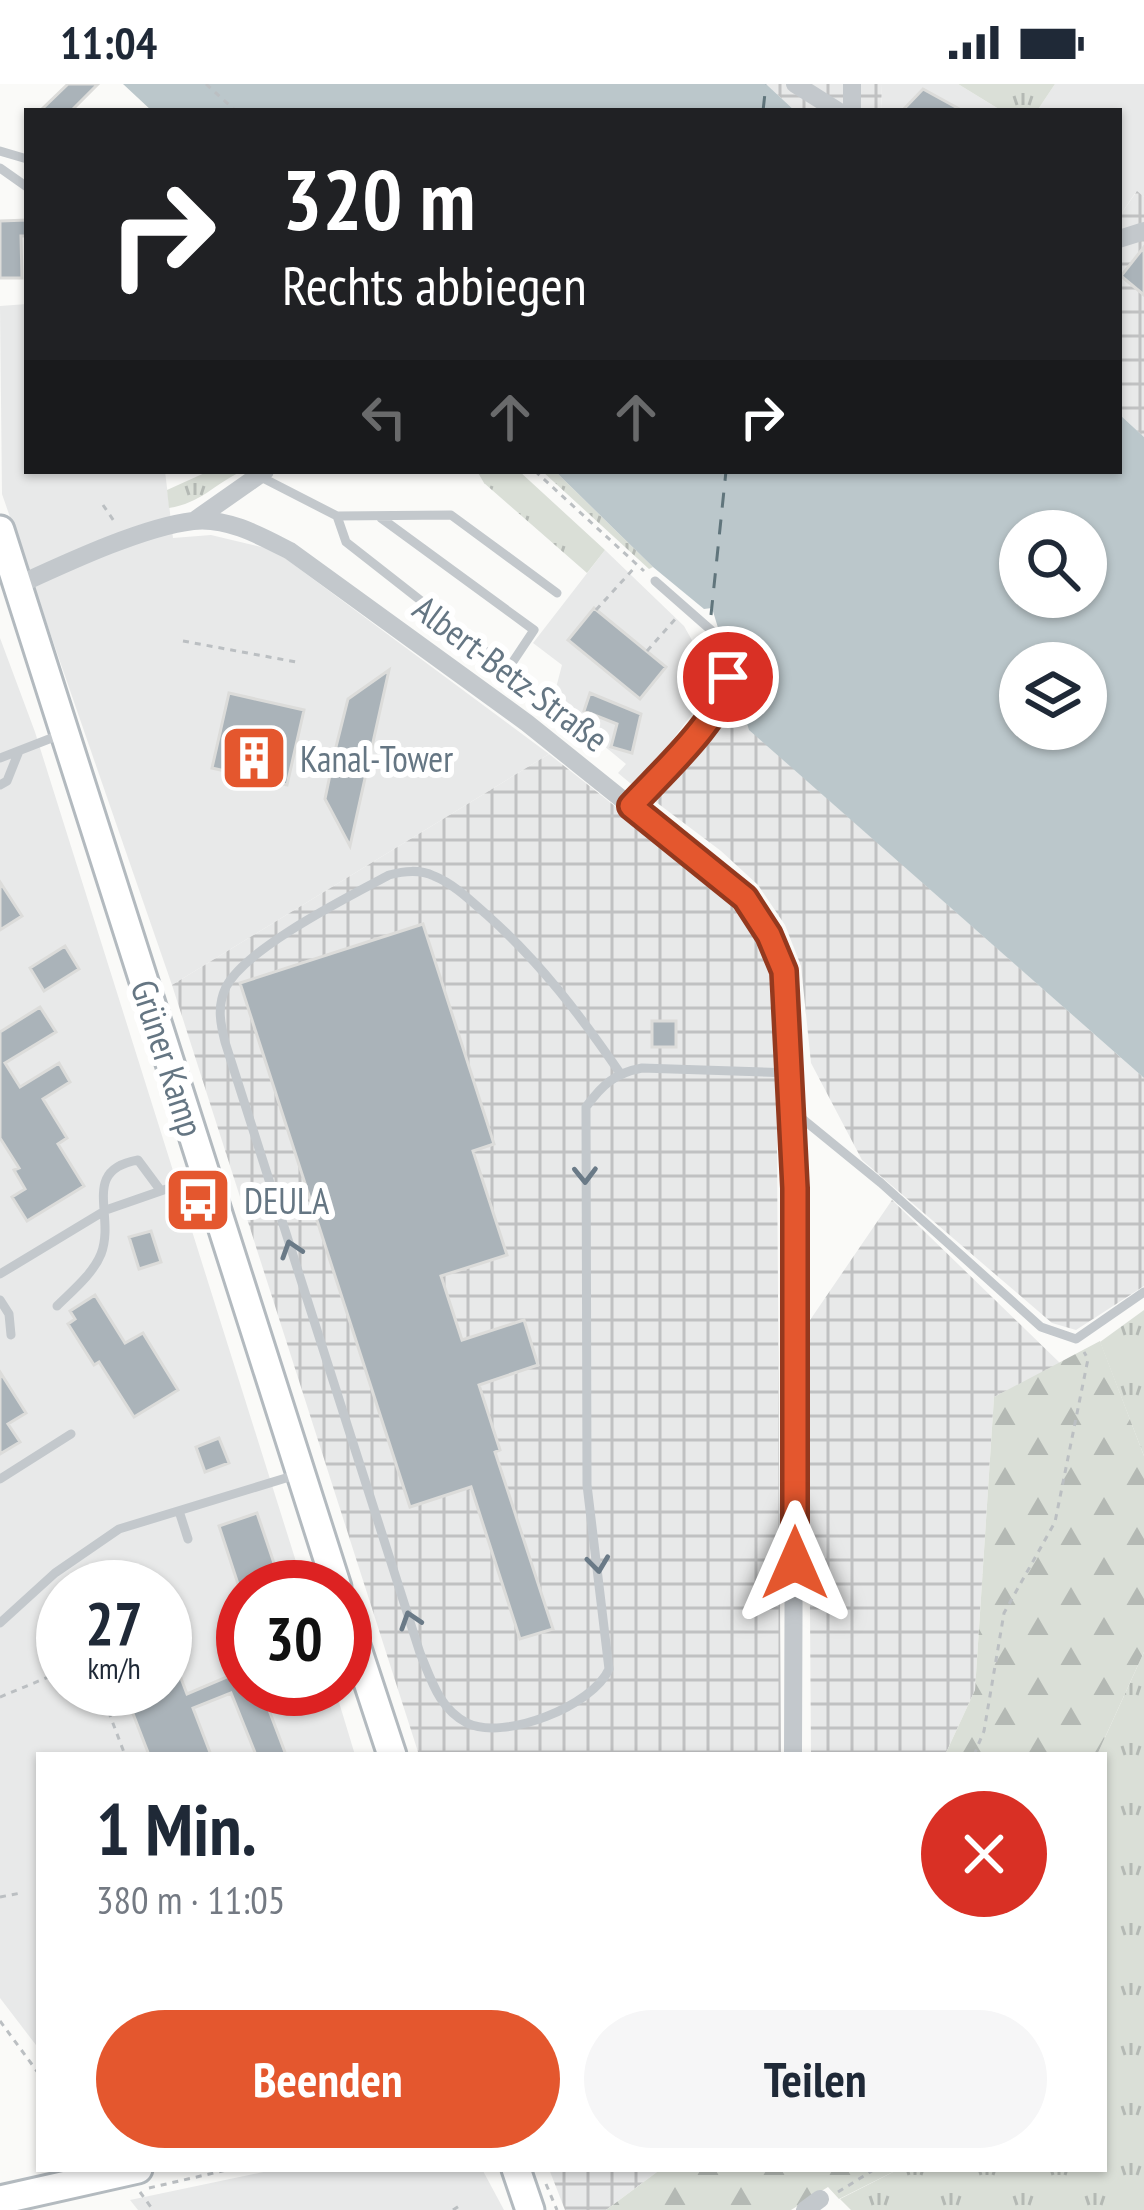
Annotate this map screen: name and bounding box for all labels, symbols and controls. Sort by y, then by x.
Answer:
text: 11:04 [60,13,157,71]
text: 320 m [282,144,475,253]
icon: right [84,156,240,312]
text: Rechts abbiegen [282,250,587,320]
icon: left [351,384,417,450]
icon: ahead [477,384,543,450]
icon: ahead [603,384,669,450]
icon: right [729,384,795,450]
map controls [999,510,1107,750]
button: search [999,510,1107,618]
street label: Albert-Betz-Straße [404,584,618,762]
pin [677,626,779,728]
button: layers [999,642,1107,750]
icon: arrive [695,644,761,710]
building icon: Kanal-Tower [219,723,289,793]
place label: Kanal-Tower [300,735,453,782]
street label: Grüner Kamp [121,974,215,1142]
bus stop icon: DEULA [163,1165,233,1235]
one-way arrow [571,1166,597,1185]
place label: DEULA [244,1177,329,1224]
one-way arrow [280,1239,305,1260]
position arrow [732,1500,858,1626]
one-way arrow [584,1554,610,1574]
speed limit sign: 30 [216,1560,372,1716]
text: 27 [85,1584,143,1662]
one-way arrow [399,1610,424,1631]
text: km/h [87,1648,141,1687]
text: 1 Min. [96,1782,257,1875]
button: close [921,1791,1047,1917]
text: 380 m · 11:05 [96,1874,285,1925]
button: Beenden [96,2010,560,2148]
button: Teilen [584,2010,1047,2148]

